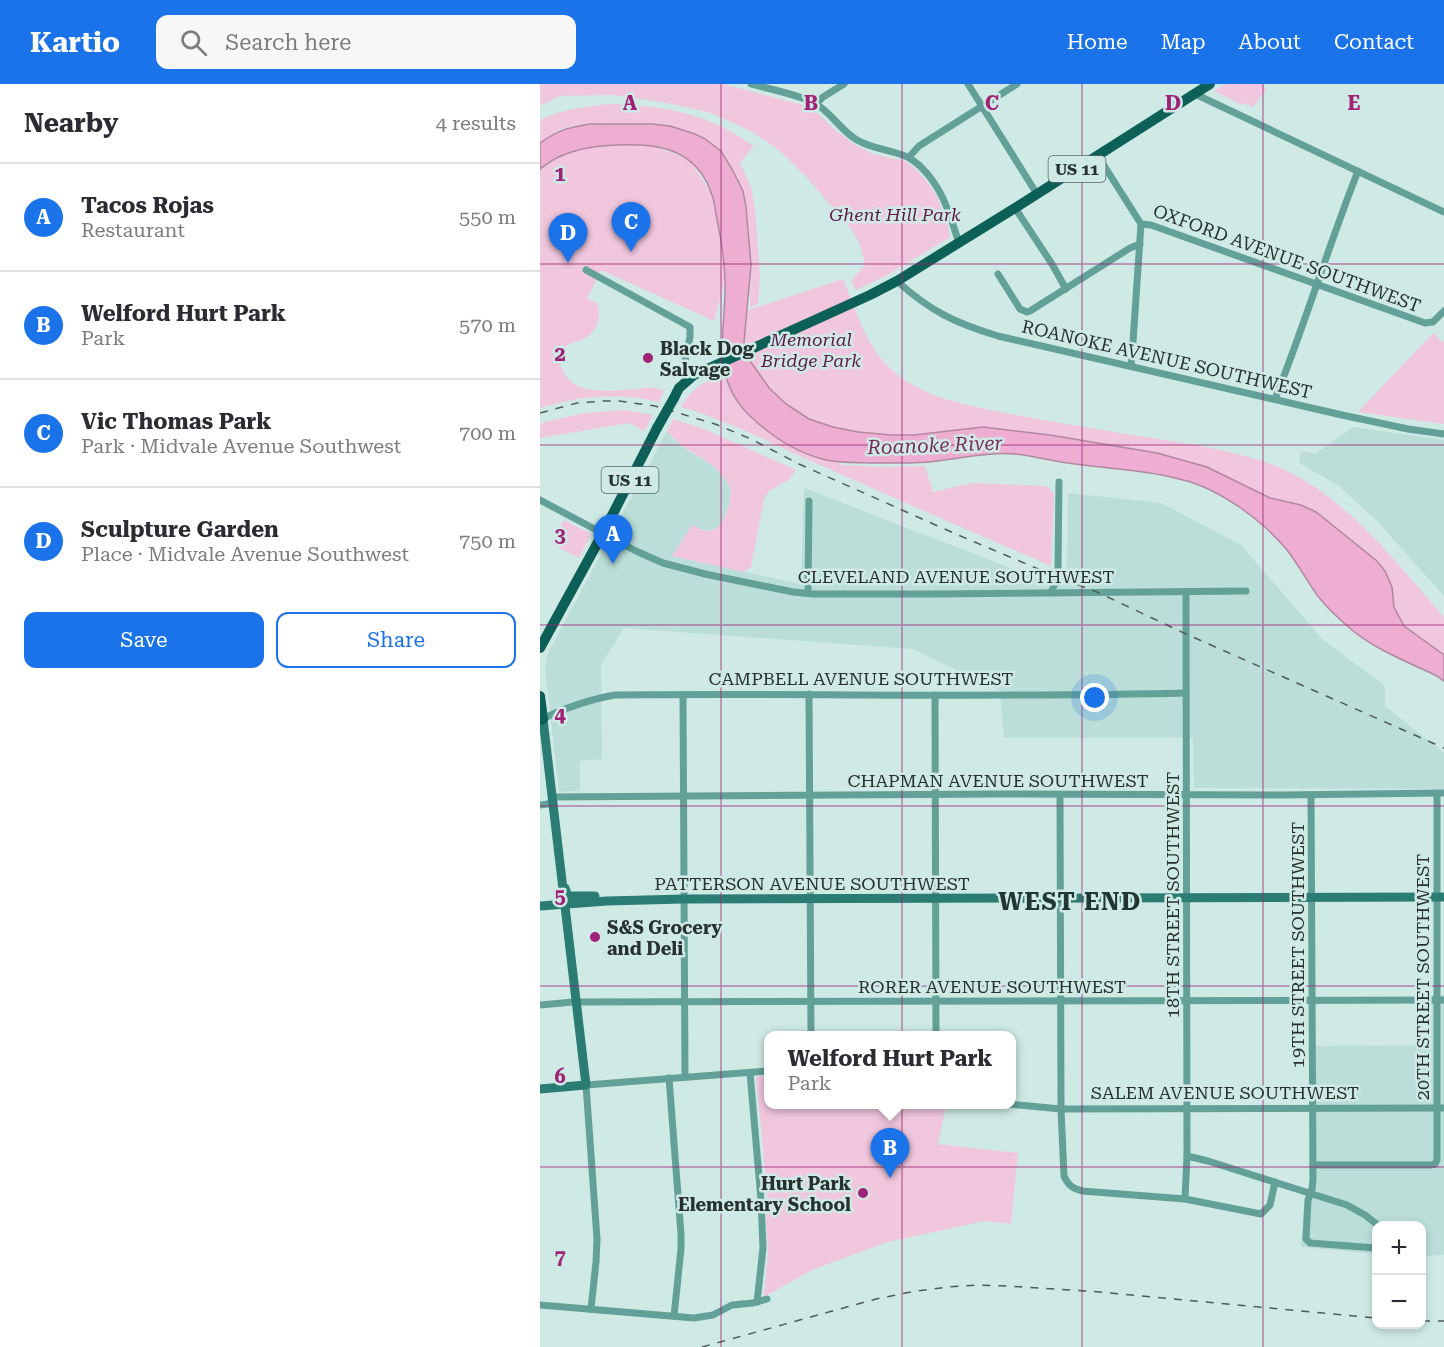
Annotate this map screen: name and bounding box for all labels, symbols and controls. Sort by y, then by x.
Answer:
search box [156,15,576,69]
text: Kartio [30,26,120,59]
icon: search [177,26,210,59]
text: Search here [225,30,351,55]
text: Home [1067,30,1128,54]
text: Map [1161,30,1206,54]
text: About [1239,30,1301,54]
text: Contact [1334,30,1414,54]
text: A [623,91,638,115]
text: B [804,91,818,115]
text: C [985,91,999,115]
text: D [1165,91,1181,115]
text: E [1348,91,1361,115]
text: Nearby [24,108,118,138]
text: 4 results [436,111,516,135]
road number: US 11 [1048,156,1106,182]
text: 1 [554,162,566,186]
text: Tacos Rojas [81,193,214,218]
street label: OXFORD AVENUE SOUTHWEST [1150,200,1424,316]
pin: C [612,202,650,252]
park label: Ghent Hill Park [829,204,961,225]
text: A [36,205,51,229]
text: 550 m [459,205,516,229]
pin: D [549,214,588,263]
text: Restaurant [81,218,185,242]
text: Welford Hurt Park [81,301,286,326]
text: B [36,313,51,337]
text: 570 m [459,313,516,337]
street label: ROANOKE AVENUE SOUTHWEST [1020,315,1314,403]
text: Park [81,326,125,350]
park label: Memorial Bridge Park [760,329,861,371]
place label: Black Dog Salvage [660,338,755,380]
text: 2 [554,342,566,366]
marker: Black Dog Salvage [641,351,655,365]
text: Vic Thomas Park [81,409,272,434]
text: C [37,421,51,445]
text: 700 m [459,421,516,445]
water label: Roanoke River [866,431,1004,459]
text: Park · Midvale Avenue Southwest [81,434,401,458]
road number: US 11 [602,467,658,493]
pin: A [594,514,632,564]
text: Sculpture Garden [81,517,279,542]
text: 3 [554,523,566,547]
text: D [35,529,52,553]
text: 750 m [459,529,516,553]
text: Place · Midvale Avenue Southwest [81,542,409,566]
street label: CLEVELAND AVENUE SOUTHWEST [798,566,1114,587]
button: Save [24,612,264,668]
button: Share [276,612,516,668]
street label: CAMPBELL AVENUE SOUTHWEST [709,668,1013,689]
your location [1080,683,1109,712]
text: 4 [554,703,566,727]
street label: CHAPMAN AVENUE SOUTHWEST [848,770,1148,791]
street label: 18TH STREET SOUTHWEST [1162,772,1183,1018]
street label: 19TH STREET SOUTHWEST [1287,822,1308,1068]
street label: 20TH STREET SOUTHWEST [1412,854,1433,1100]
street label: PATTERSON AVENUE SOUTHWEST [654,873,970,894]
text: 5 [554,884,566,908]
district label: WEST END [998,888,1142,916]
place label: S&S Grocery and Deli [607,917,722,959]
marker: S&S Grocery and Deli [588,930,602,944]
street label: RORER AVENUE SOUTHWEST [858,976,1126,997]
popup [764,1031,1016,1109]
text: Welford Hurt Park [787,1046,993,1071]
text: 6 [554,1064,566,1088]
text: Park [787,1071,832,1095]
street label: SALEM AVENUE SOUTHWEST [1091,1082,1359,1103]
pin: B [870,1128,910,1178]
place label: Hurt Park Elementary School [678,1173,852,1215]
marker: Hurt Park Elementary School [856,1186,870,1200]
map controls [1372,1221,1426,1329]
button: + [1372,1221,1426,1275]
text: 7 [554,1245,566,1269]
button: − [1372,1275,1426,1329]

